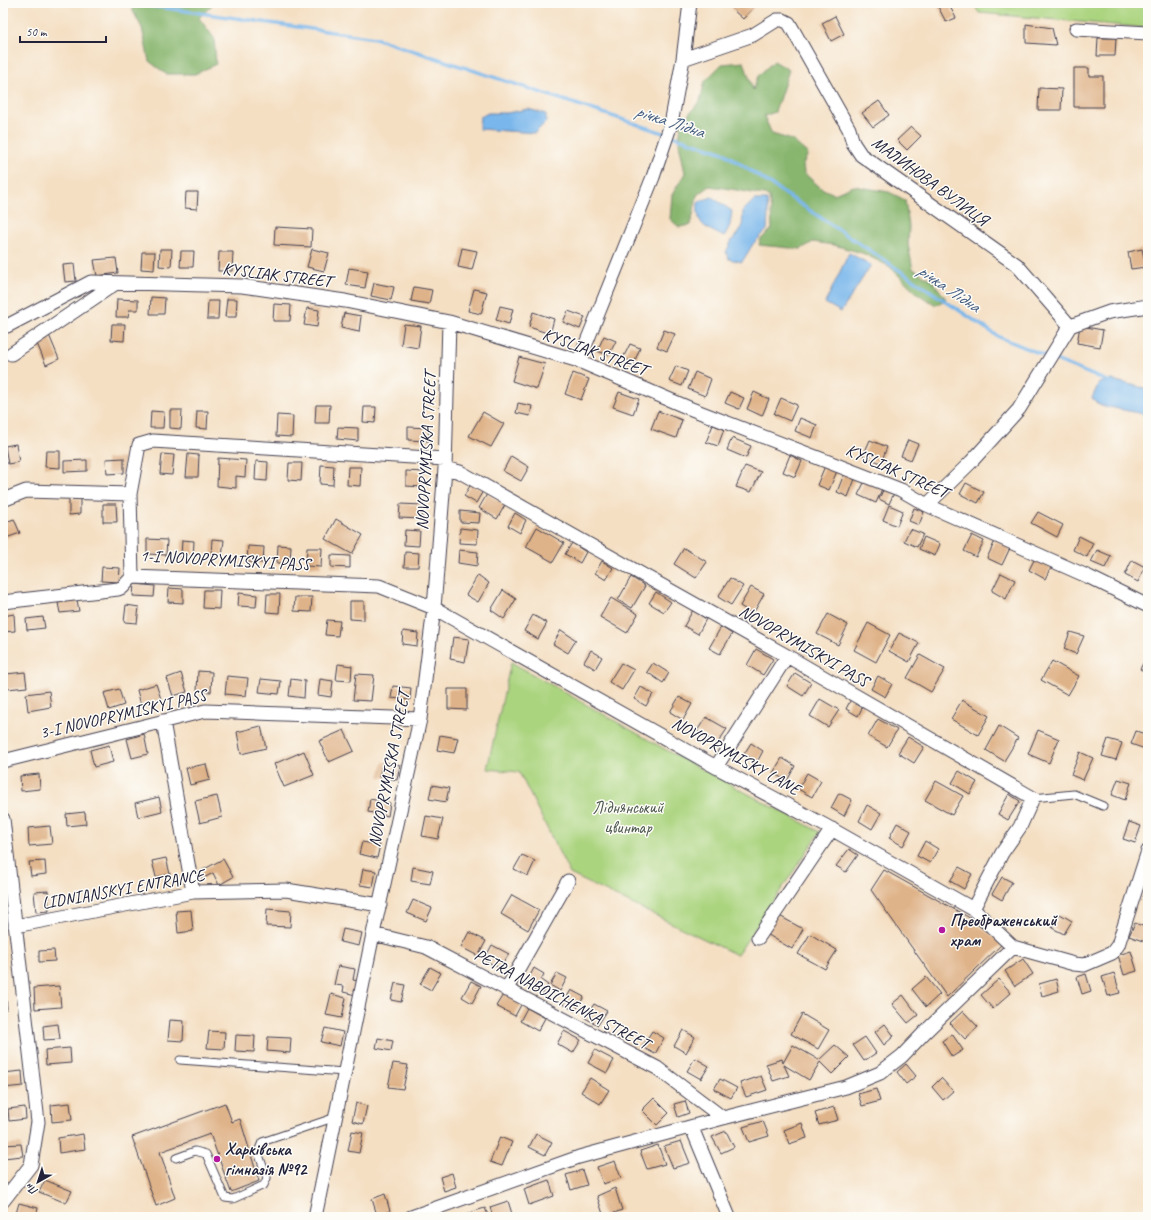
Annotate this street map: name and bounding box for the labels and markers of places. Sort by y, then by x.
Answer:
place label: Преображенський храм [950,910,1058,951]
marker: Преображенський храм [937,925,947,935]
place label: Харківська гімназія №92 [225,1139,308,1180]
marker: Харківська гімназія №92 [212,1154,222,1164]

